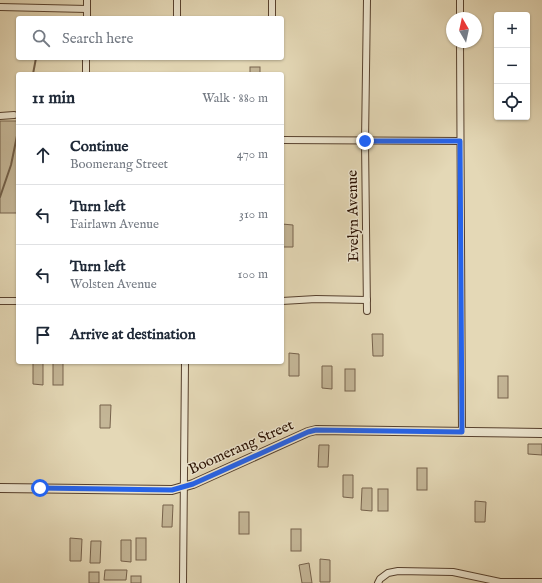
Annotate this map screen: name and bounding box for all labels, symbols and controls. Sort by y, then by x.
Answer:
north arrow [446,12,482,48]
map controls [494,12,530,120]
button: + [494,12,530,48]
search box [16,16,284,60]
icon: search [30,27,52,49]
text: Search here [62,29,133,48]
button: − [494,48,530,84]
button: locate [494,84,530,120]
text: 11 min [32,88,75,109]
text: Walk · 880 m [202,90,268,107]
route end [356,132,374,150]
text: Continue [70,137,128,156]
icon: ahead [32,144,54,166]
text: 470 m [237,146,268,163]
text: Boomerang Street [70,156,168,173]
street label: Evelyn Avenue [343,170,363,262]
text: Turn left [70,197,126,216]
icon: left [32,204,54,226]
text: 310 m [239,206,268,223]
text: Fairlawn Avenue [70,216,159,233]
text: Turn left [70,257,126,276]
icon: left [32,264,54,286]
text: 100 m [238,266,268,283]
text: Wolsten Avenue [70,276,157,293]
icon: arrive [32,324,54,346]
text: Arrive at destination [70,325,196,344]
street label: Boomerang Street [185,415,297,479]
route start [31,479,49,497]

